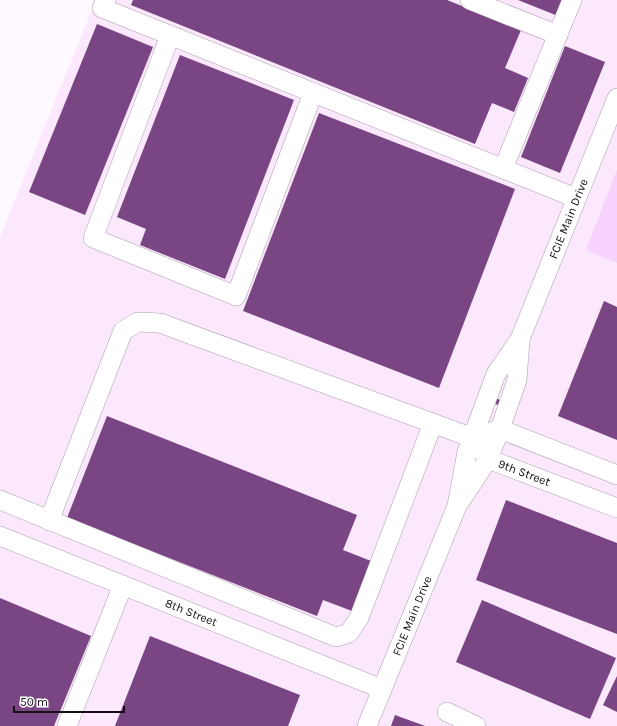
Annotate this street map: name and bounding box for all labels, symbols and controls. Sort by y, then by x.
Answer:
street label: FCIE Main Drive [546,177,591,261]
street label: 9th Street [496,457,553,489]
street label: FCIE Main Drive [389,574,435,658]
street label: 8th Street [163,596,220,629]
scale bar [14,688,124,714]
text: 50 m [20,695,48,709]

